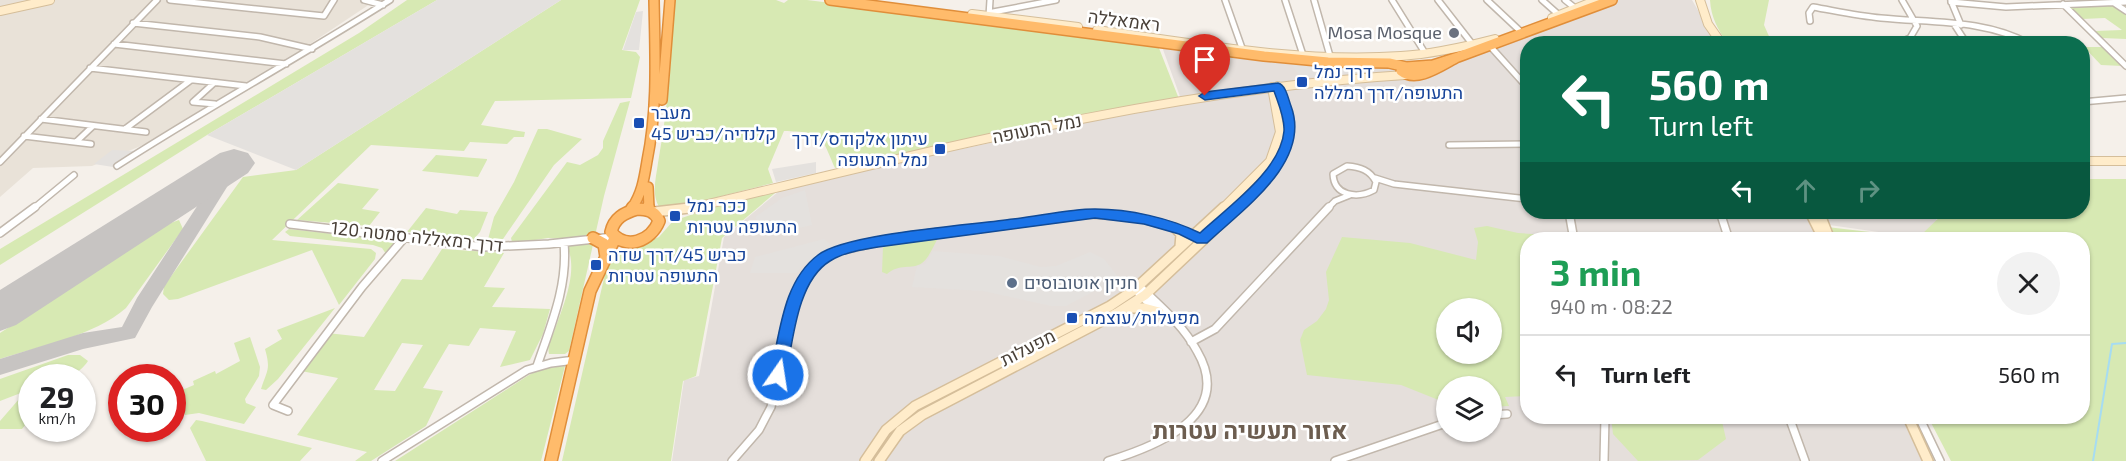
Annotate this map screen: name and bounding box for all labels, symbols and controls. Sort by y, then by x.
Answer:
street label: ראמאללה [1087,5,1161,35]
place label: Mosa Mosque [1328,21,1442,43]
marker: Mosa Mosque [1447,26,1461,40]
pin [1179,34,1230,96]
icon: arrive [1188,43,1221,76]
text: 560 m [1649,58,1770,108]
place label: דרך נמל התעופה/דרך רמללה [1314,60,1463,103]
icon: left [1550,60,1628,138]
marker: דרך נמל התעופה/דרך רמללה [1295,75,1309,89]
place label: מעבר קלנדיה/כביש 45 [651,101,776,144]
street label: נמל התעופה [990,109,1083,147]
text: Turn left [1649,109,1753,141]
marker: מעבר קלנדיה/כביש 45 [632,116,646,130]
place label: עיתון אלקודס/דרך נמל התעופה [792,127,928,170]
marker: עיתון אלקודס/דרך נמל התעופה [933,142,947,156]
icon: left [1726,174,1759,207]
icon: ahead [1789,174,1822,207]
icon: right [1852,174,1885,207]
place label: ככר נמל התעופה עטרות [687,194,797,237]
marker: ככר נמל התעופה עטרות [668,209,682,223]
street label: דרך רמאללה סמטה 120 [330,216,504,256]
place label: כביש 45/דרך שדה התעופה עטרות [608,243,746,286]
text: 3 min [1550,250,1641,293]
button: close [1997,252,2060,315]
marker: כביש 45/דרך שדה התעופה עטרות [589,258,603,272]
place label: חניון אוטובוסים [1024,271,1138,293]
marker: חניון אוטובוסים [1005,276,1019,290]
text: 940 m · 08:22 [1550,294,1673,318]
map controls [1436,298,1502,442]
button: sound [1436,298,1502,364]
place label: מפעלות/עוצמה [1084,306,1200,328]
marker: מפעלות/עוצמה [1065,311,1079,325]
street label: מפעלות [996,324,1059,370]
position arrow [746,343,810,407]
icon: left [1550,358,1583,391]
text: Turn left [1601,361,1690,387]
text: 560 m [1998,361,2060,387]
speed limit sign: 30 [108,364,186,442]
button: layers [1436,376,1502,442]
text: 29 [39,378,75,414]
text: km/h [38,409,76,427]
district label: אזור תעשיה עטרות [1153,415,1347,444]

